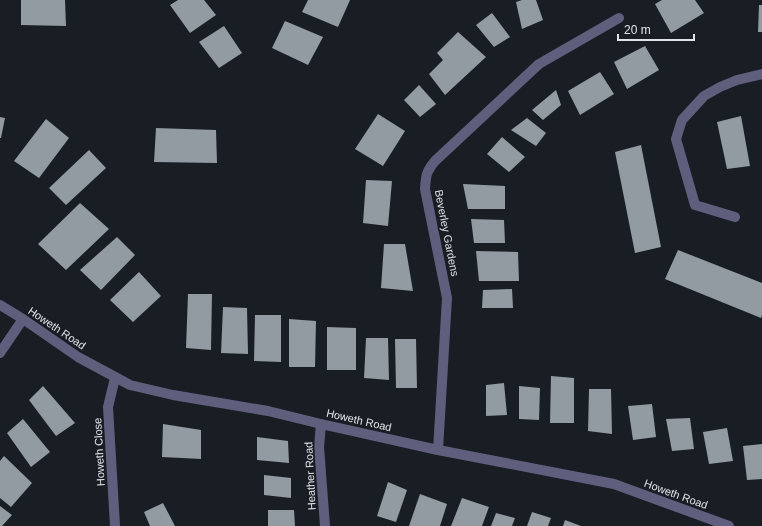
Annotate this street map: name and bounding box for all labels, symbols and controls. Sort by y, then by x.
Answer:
scale bar [618,16,694,42]
text: 20 m [624,23,651,37]
street label: Beverley Gardens [433,189,461,278]
street label: Howeth Road [26,304,88,352]
street label: Howeth Road [325,407,393,433]
street label: Howeth Close [91,417,107,487]
street label: Heather Road [302,441,318,511]
street label: Howeth Road [643,477,709,511]

